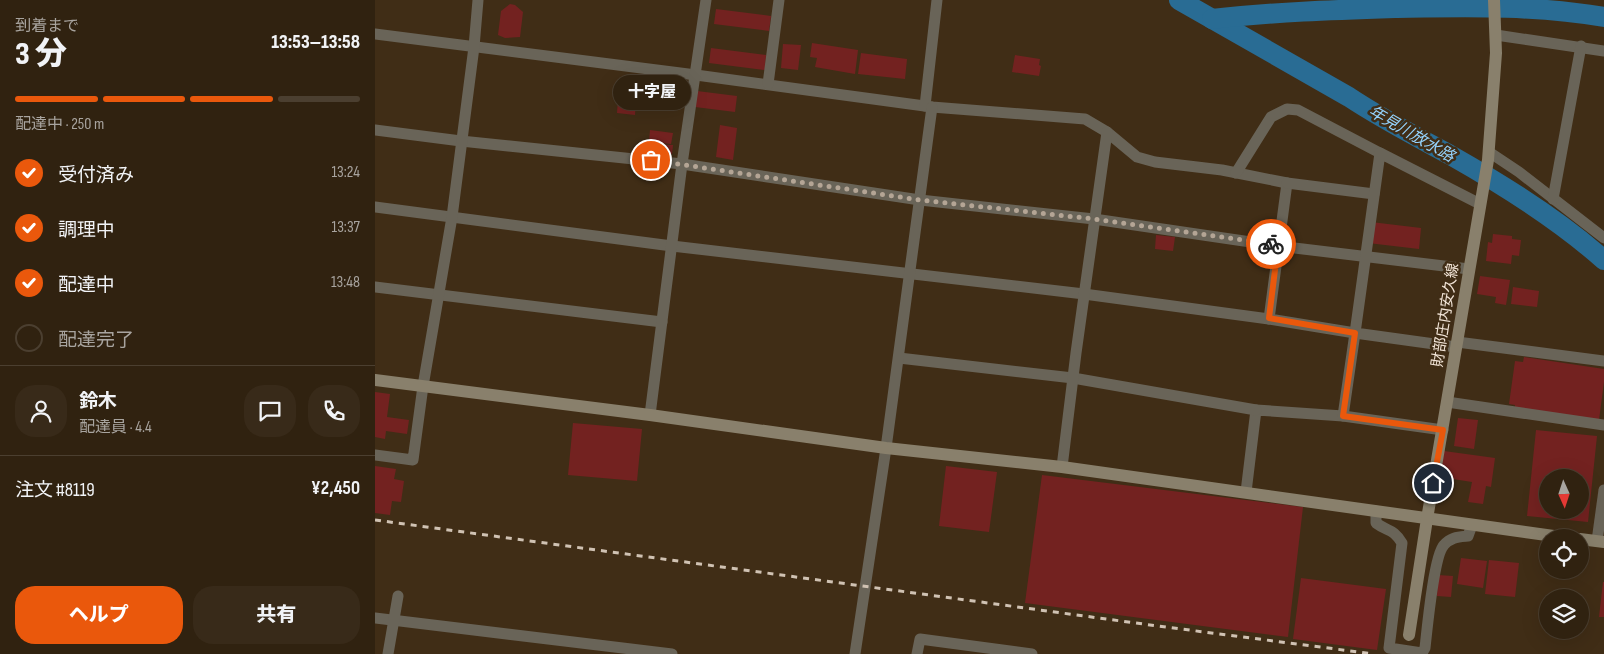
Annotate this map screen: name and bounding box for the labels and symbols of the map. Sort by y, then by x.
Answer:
callout: 十字屋 [612,75,690,110]
water label: 年見川放水路 [1365,102,1459,168]
pin [630,139,672,181]
courier [1246,219,1296,269]
street label: 財部庄内安久線 [1428,262,1463,368]
pin [1412,462,1454,504]
north arrow [1539,469,1589,519]

